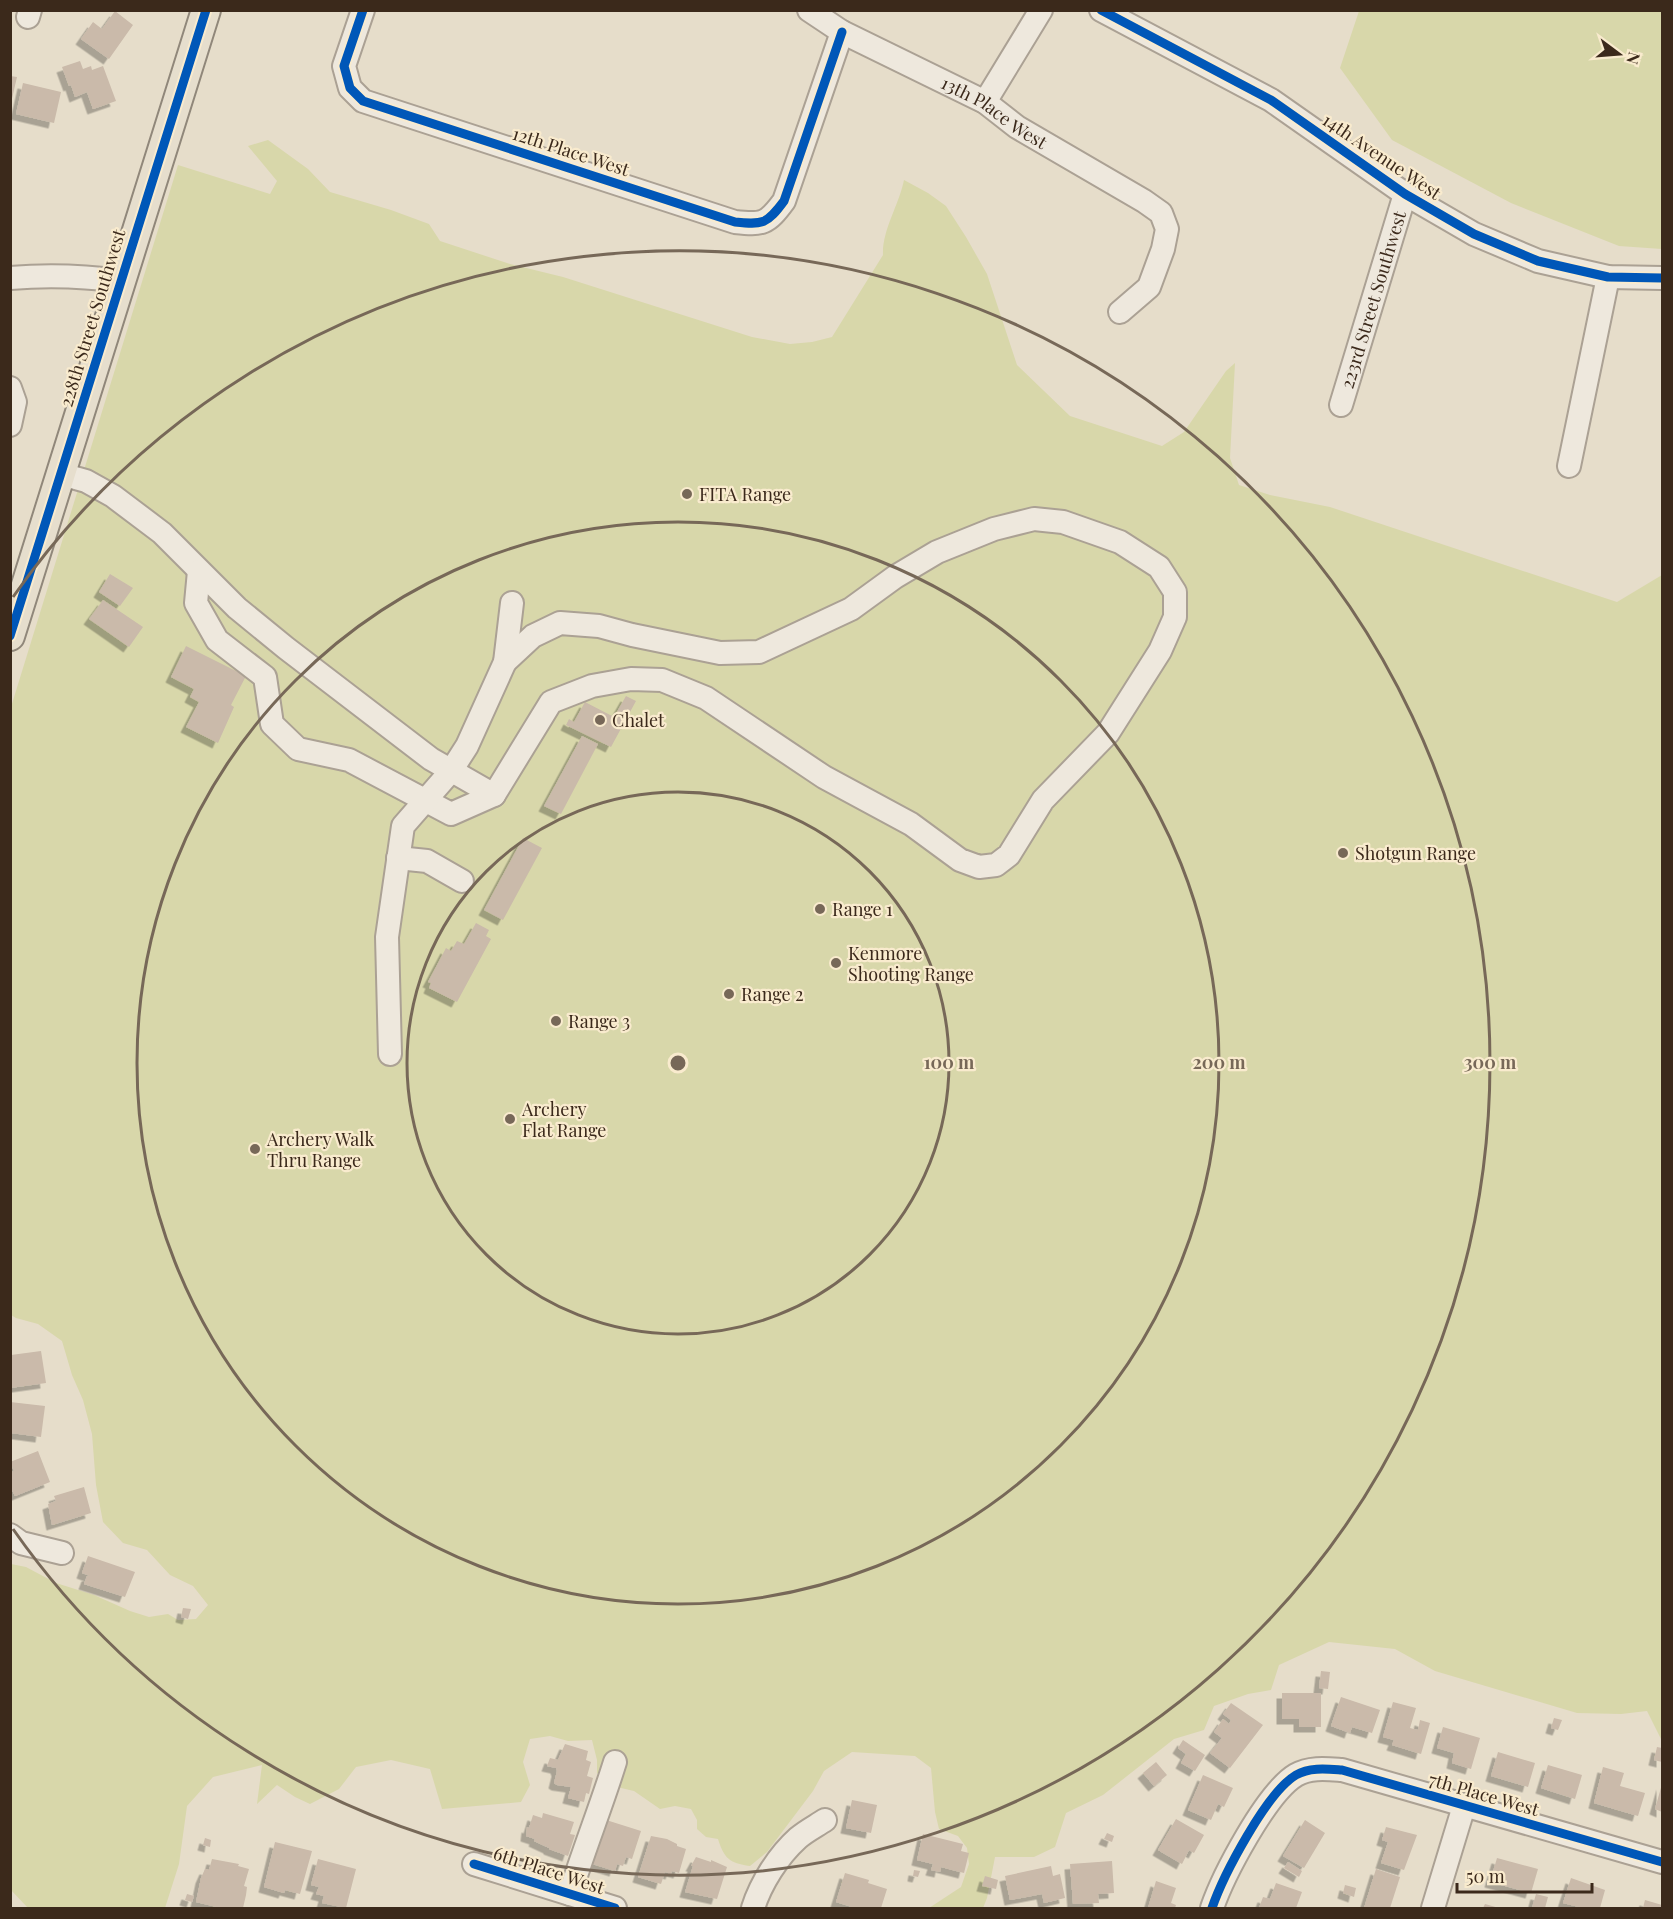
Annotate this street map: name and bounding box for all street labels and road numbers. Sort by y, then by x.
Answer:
street label: 13th Place West [937,70,1052,154]
street label: 14th Avenue West [1318,107,1447,205]
street label: 12th Place West [510,121,633,181]
street label: 223rd Street Southwest [1335,207,1411,392]
street label: 228th Street Southwest [54,226,131,410]
street label: 7th Place West [1426,1767,1542,1821]
street label: 6th Place West [490,1841,608,1899]

